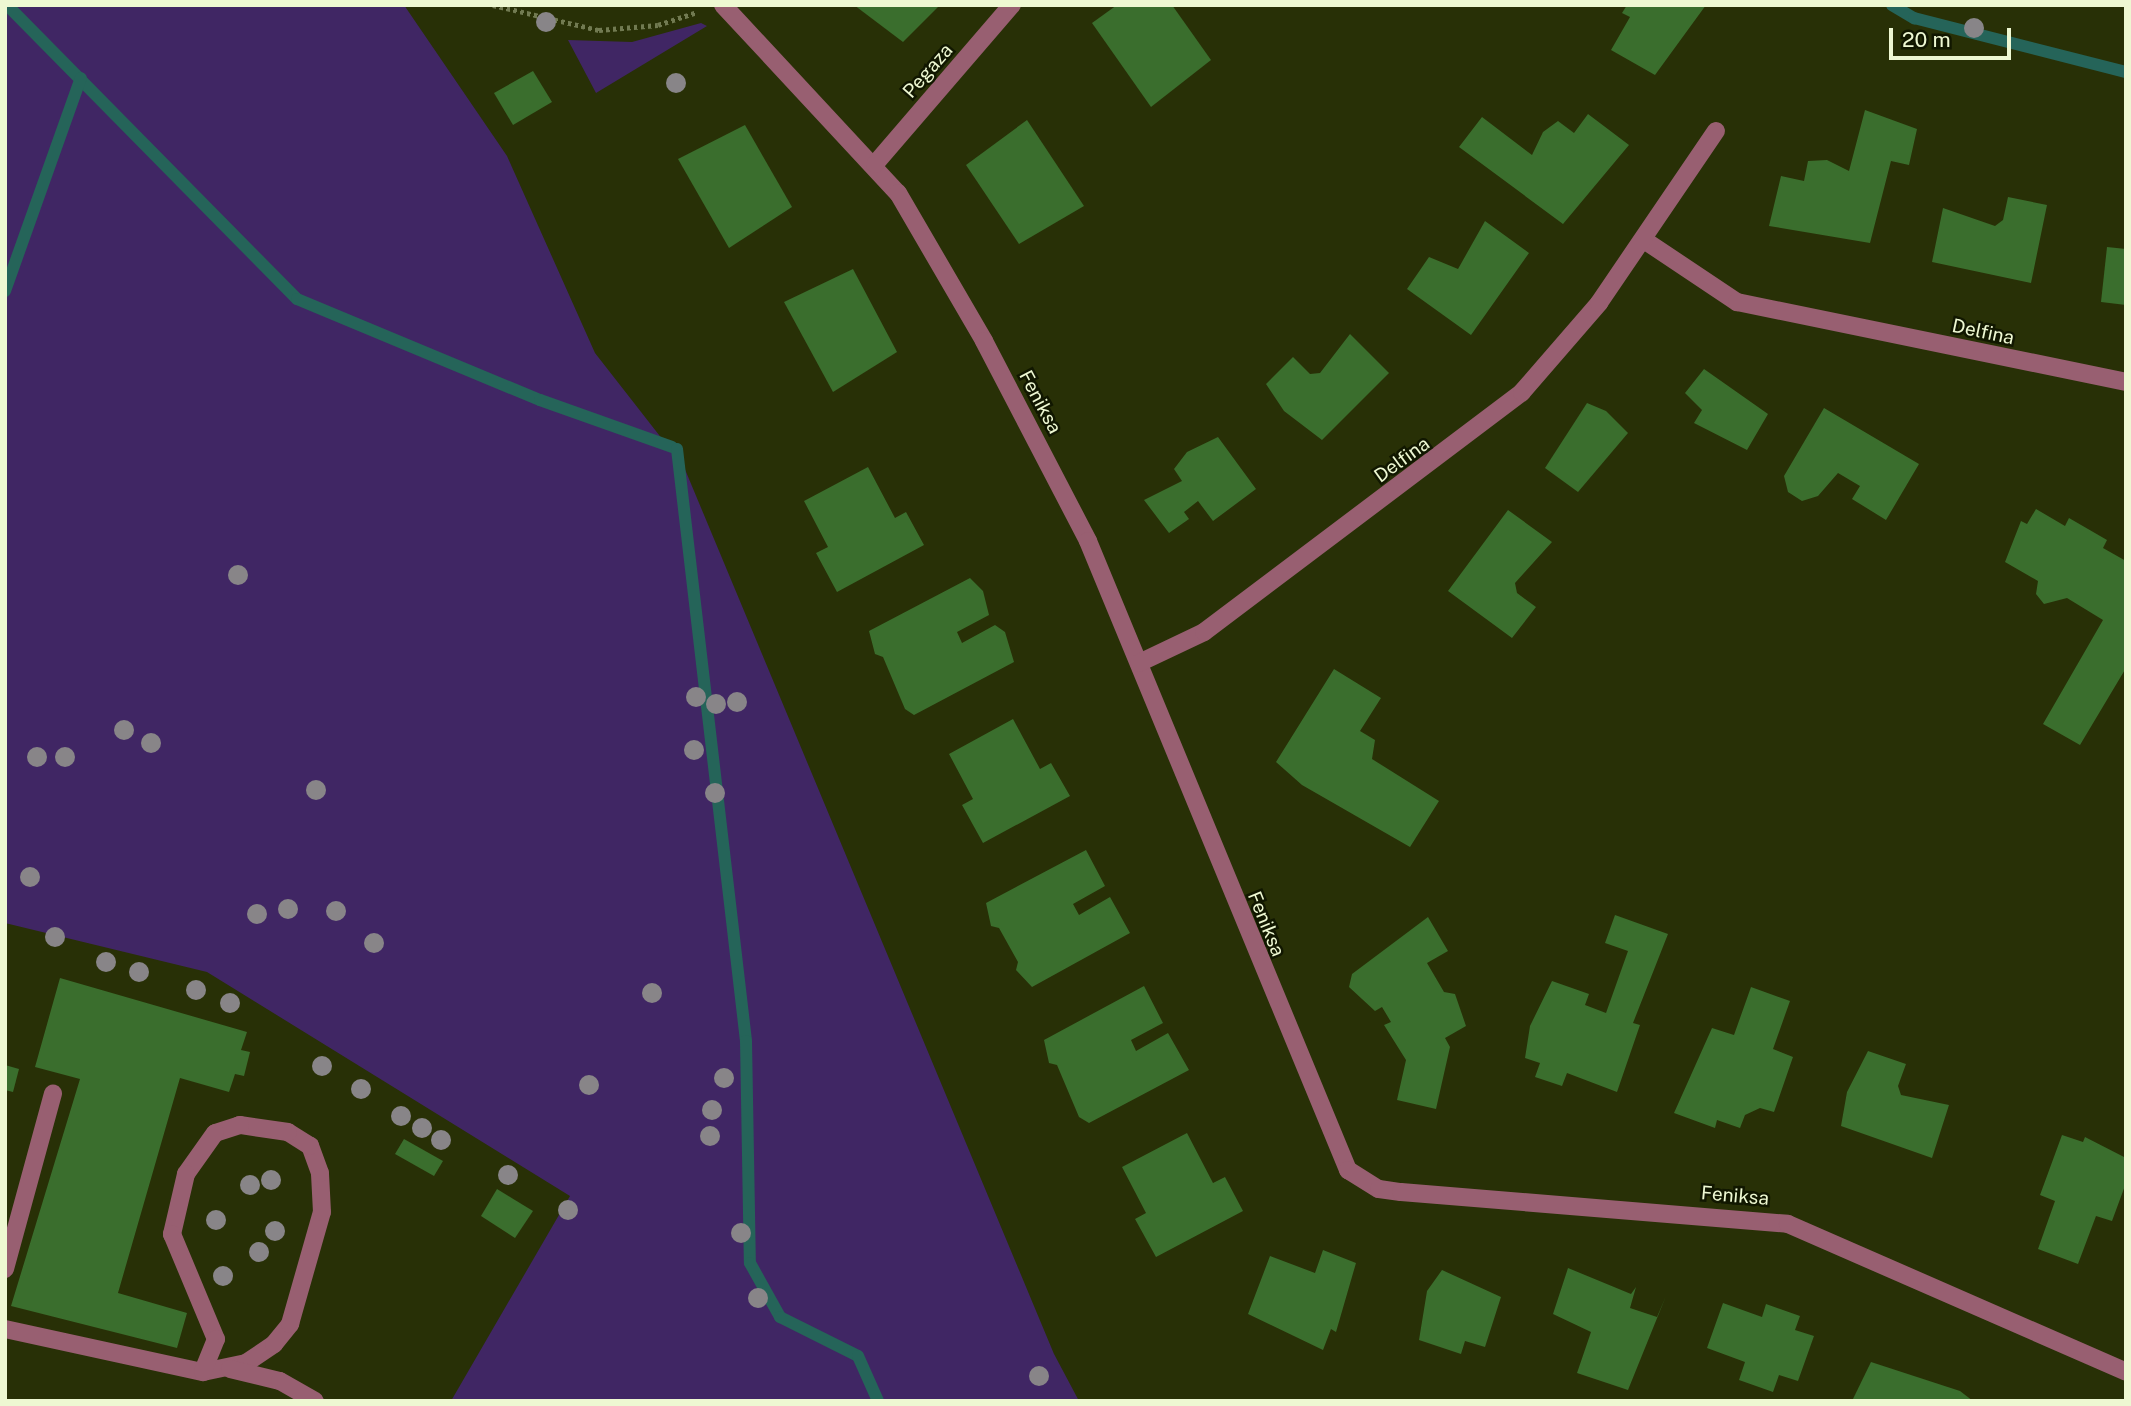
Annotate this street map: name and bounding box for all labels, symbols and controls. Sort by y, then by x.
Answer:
scale bar [1893,14,2016,58]
text: 20 m [1902,27,1951,52]
street label: Pegaza [898,39,958,103]
street label: Delfina [1950,314,2016,350]
street label: Feniksa [1014,367,1066,437]
street label: Delfina [1370,432,1434,488]
street label: Feniksa [1243,888,1289,960]
street label: Feniksa [1700,1182,1770,1210]

